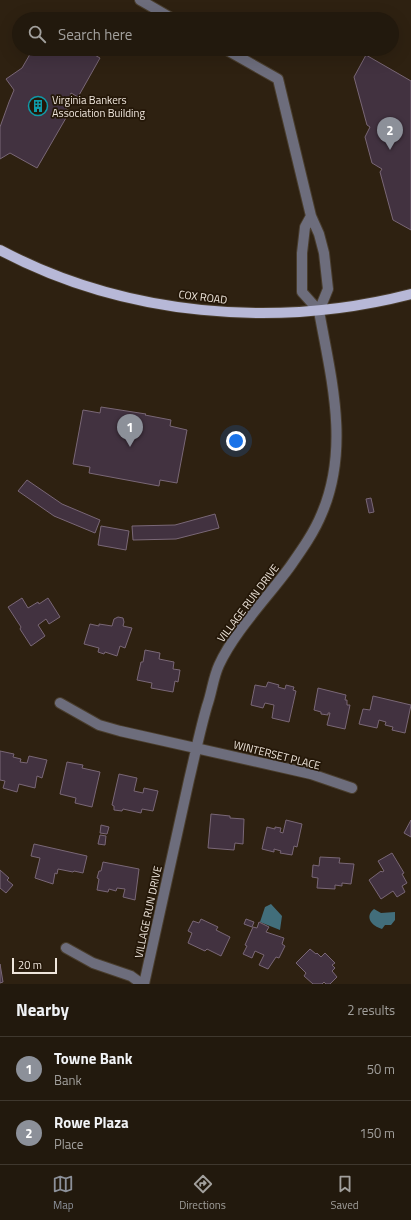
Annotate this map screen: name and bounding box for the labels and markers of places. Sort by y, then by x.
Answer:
place label: Virginia Bankers Association Building [52,92,145,121]
building icon: Virginia Bankers Association Building [27,95,49,117]
pin: 2 [377,117,403,150]
pin: 1 [117,414,143,447]

